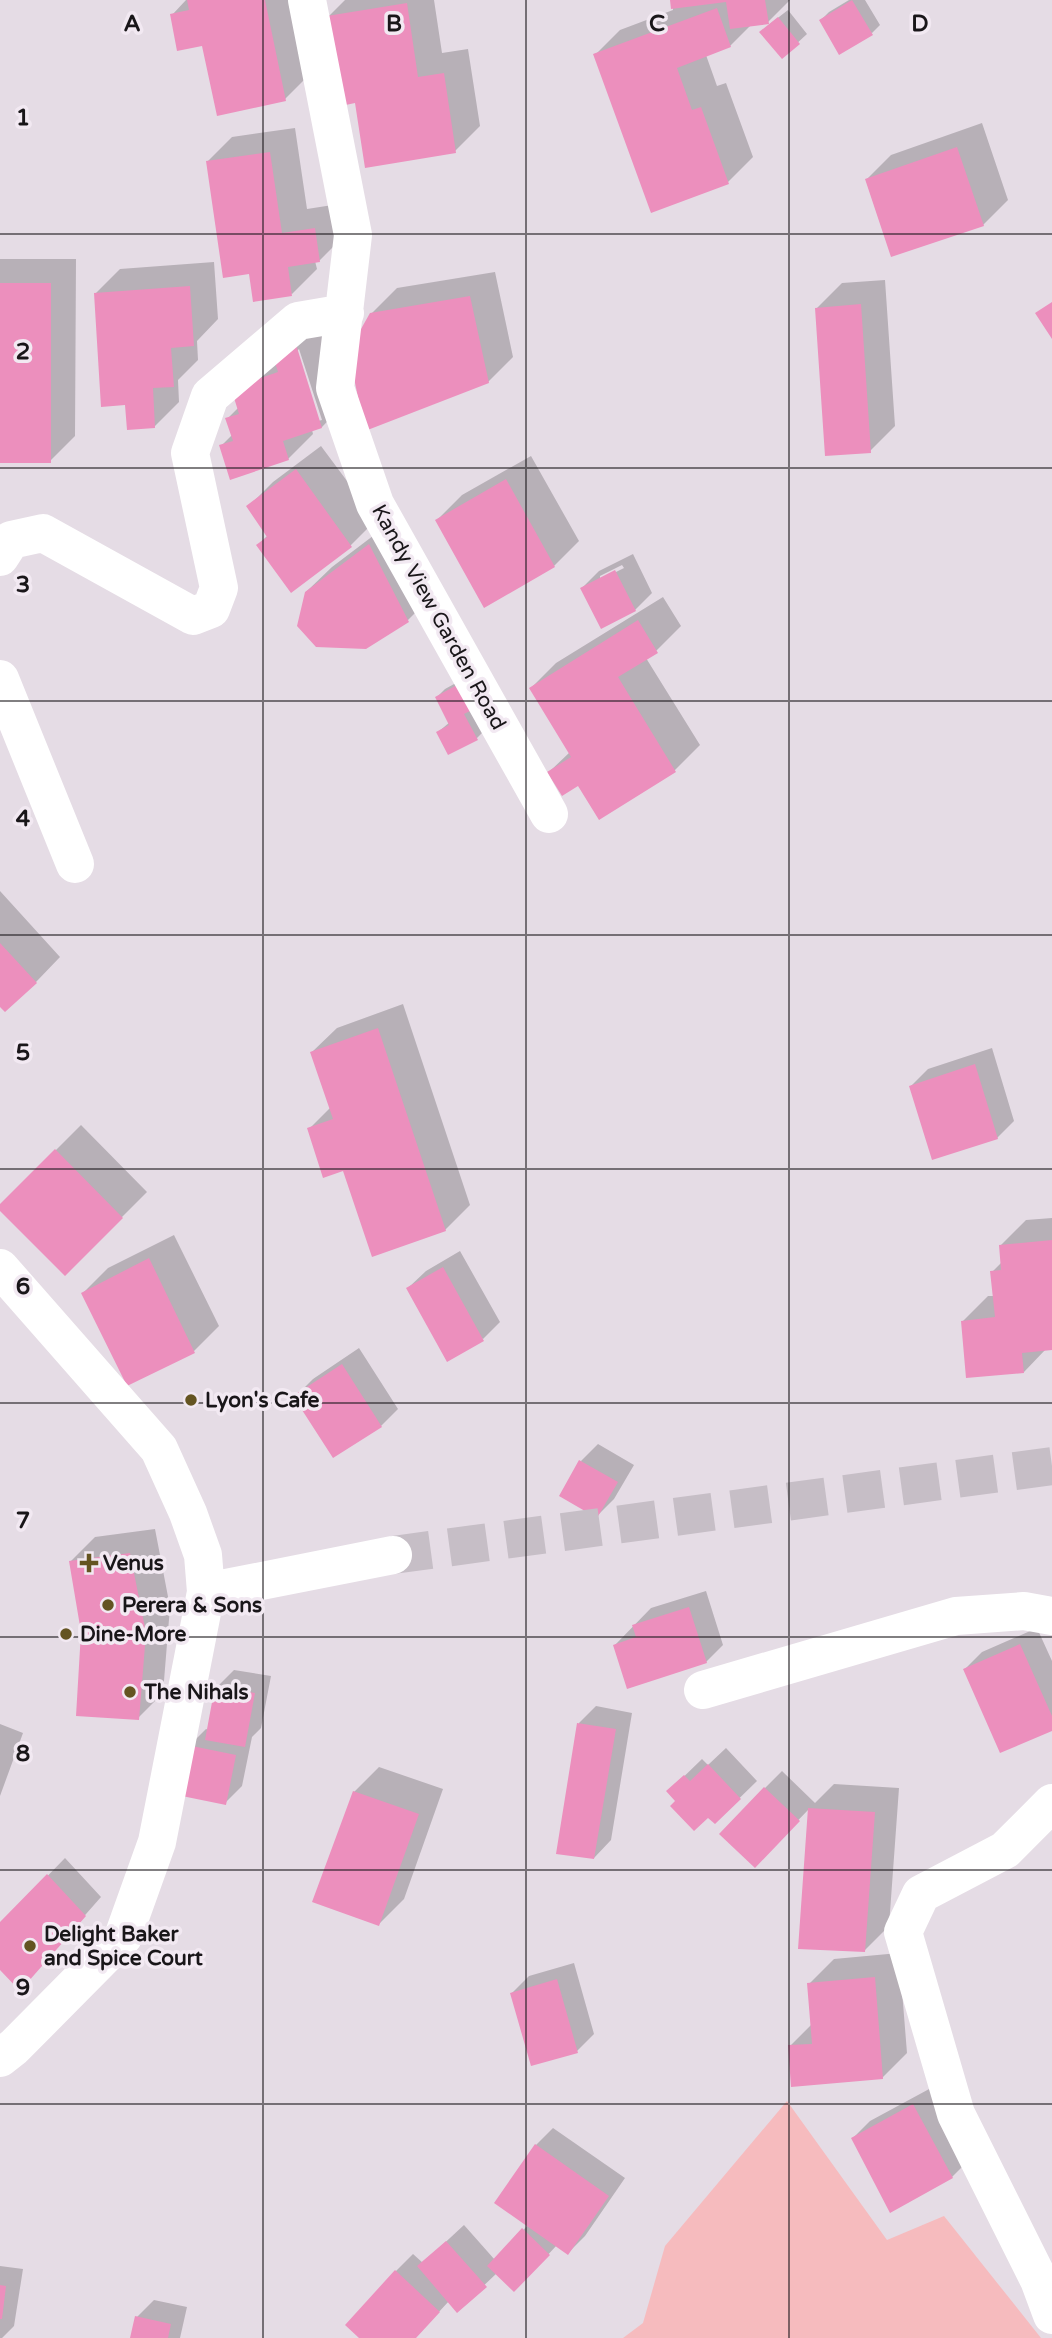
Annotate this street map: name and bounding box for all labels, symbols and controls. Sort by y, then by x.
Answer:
text: A [123,10,141,38]
text: B [386,10,402,38]
text: C [649,10,665,38]
text: D [911,10,929,38]
text: 1 [16,104,30,132]
text: 2 [16,338,30,366]
street label: Kandy View Garden Road [366,500,511,734]
text: 3 [16,571,30,599]
text: 4 [16,805,31,833]
text: 5 [16,1039,30,1067]
text: 6 [16,1273,30,1301]
place label: Lyon's Cafe [205,1388,320,1413]
marker: Lyon's Cafe [183,1392,199,1408]
text: 7 [16,1507,30,1535]
place label: Venus [103,1551,164,1576]
marker: Venus [81,1555,97,1571]
place label: Perera & Sons [122,1593,262,1618]
marker: Perera & Sons [100,1597,116,1613]
place label: Dine-More [80,1622,187,1647]
marker: Dine-More [58,1626,74,1642]
place label: The Nihals [143,1680,249,1705]
marker: The Nihals [122,1684,138,1700]
text: 8 [16,1740,30,1768]
place label: Delight Baker and Spice Court [44,1922,203,1971]
marker: Delight Baker and Spice Court [22,1938,38,1954]
text: 9 [16,1974,30,2002]

